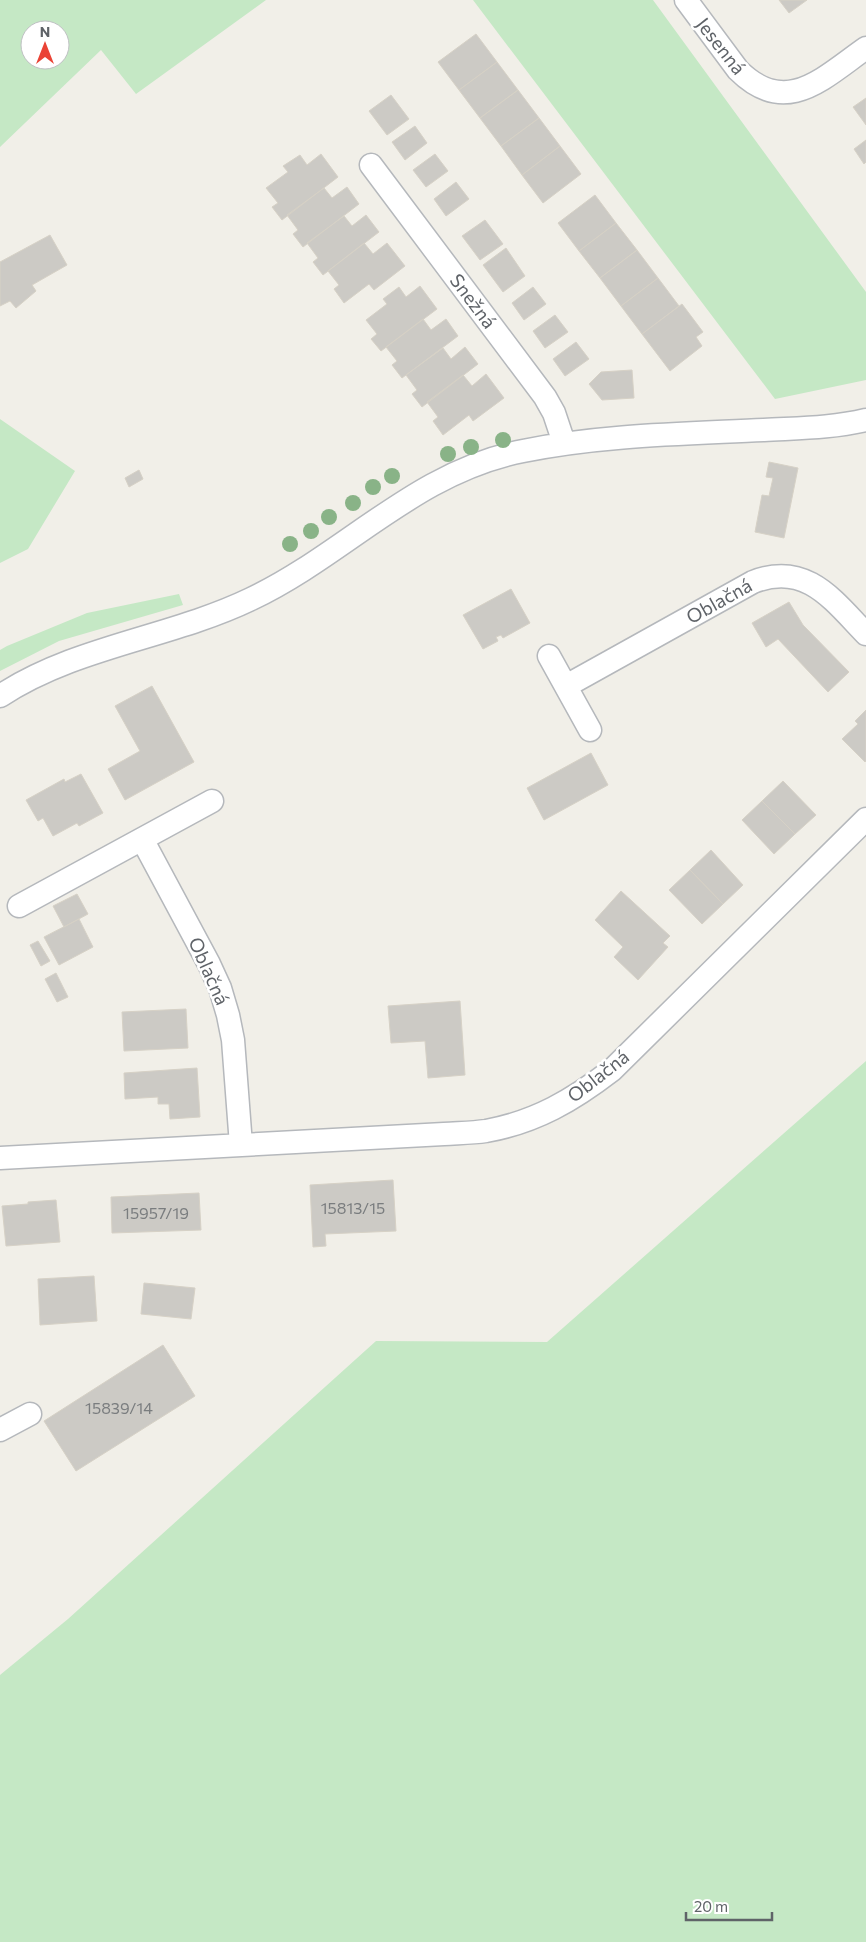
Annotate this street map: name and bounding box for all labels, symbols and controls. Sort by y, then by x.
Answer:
street label: Jesenná [692,13,751,79]
north arrow [20,20,70,70]
text: N [40,23,50,40]
street label: Snežná [445,269,501,332]
street label: Oblačná [682,573,756,628]
street label: Oblačná [184,933,235,1008]
street label: Oblačná [562,1044,633,1107]
house number: 15813/15 [321,1198,385,1217]
house number: 15957/19 [123,1203,189,1222]
house number: 15839/14 [85,1398,153,1417]
scale bar [686,1890,772,1922]
text: 20 m [694,1897,728,1915]

